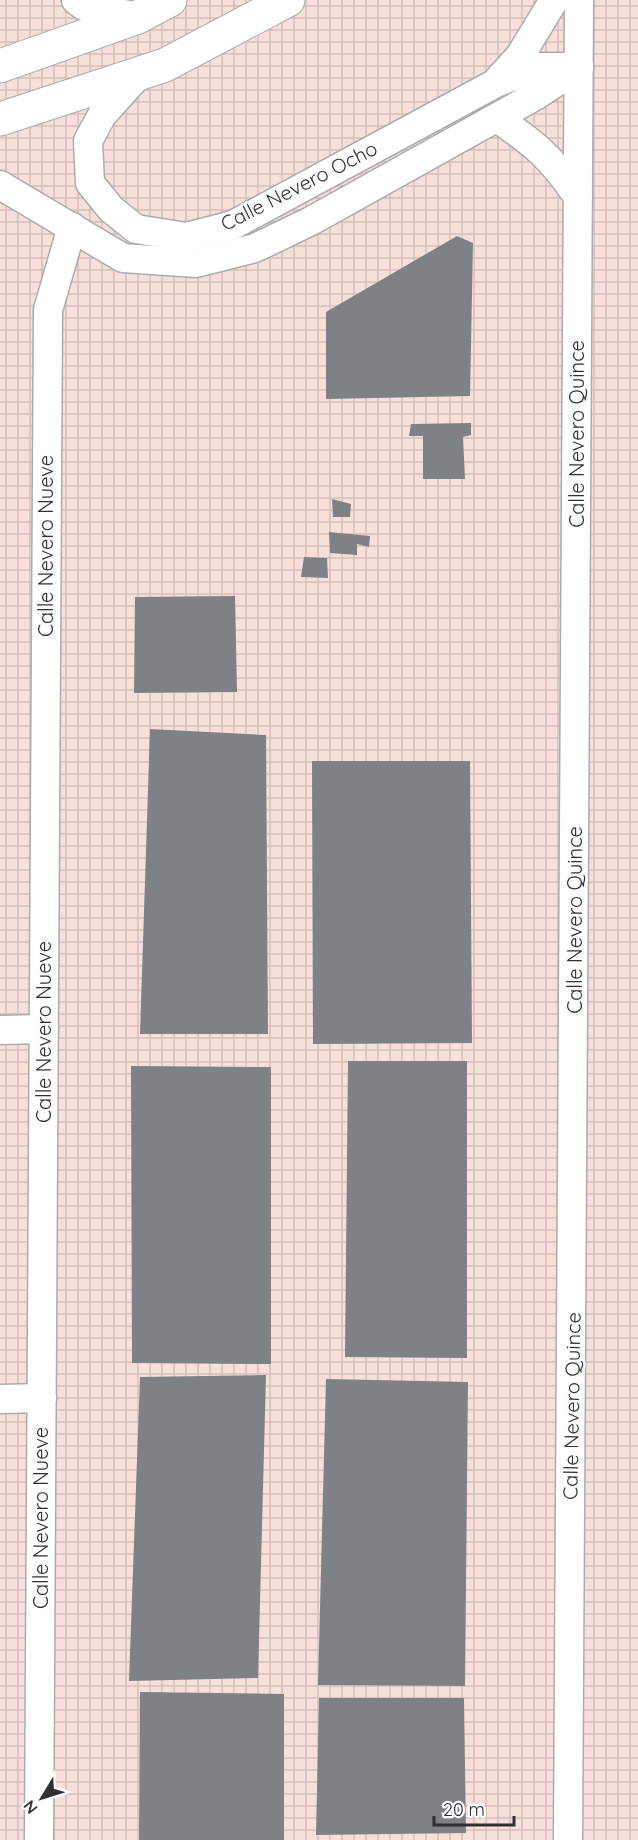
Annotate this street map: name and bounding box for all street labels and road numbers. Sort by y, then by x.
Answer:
street label: Calle Nevero Ocho [216,135,381,236]
street label: Calle Nevero Quince [564,340,589,528]
street label: Calle Nevero Nueve [33,455,58,637]
street label: Calle Nevero Quince [562,826,587,1014]
street label: Calle Nevero Nueve [31,941,56,1123]
street label: Calle Nevero Quince [557,1312,586,1500]
street label: Calle Nevero Nueve [28,1427,53,1609]

